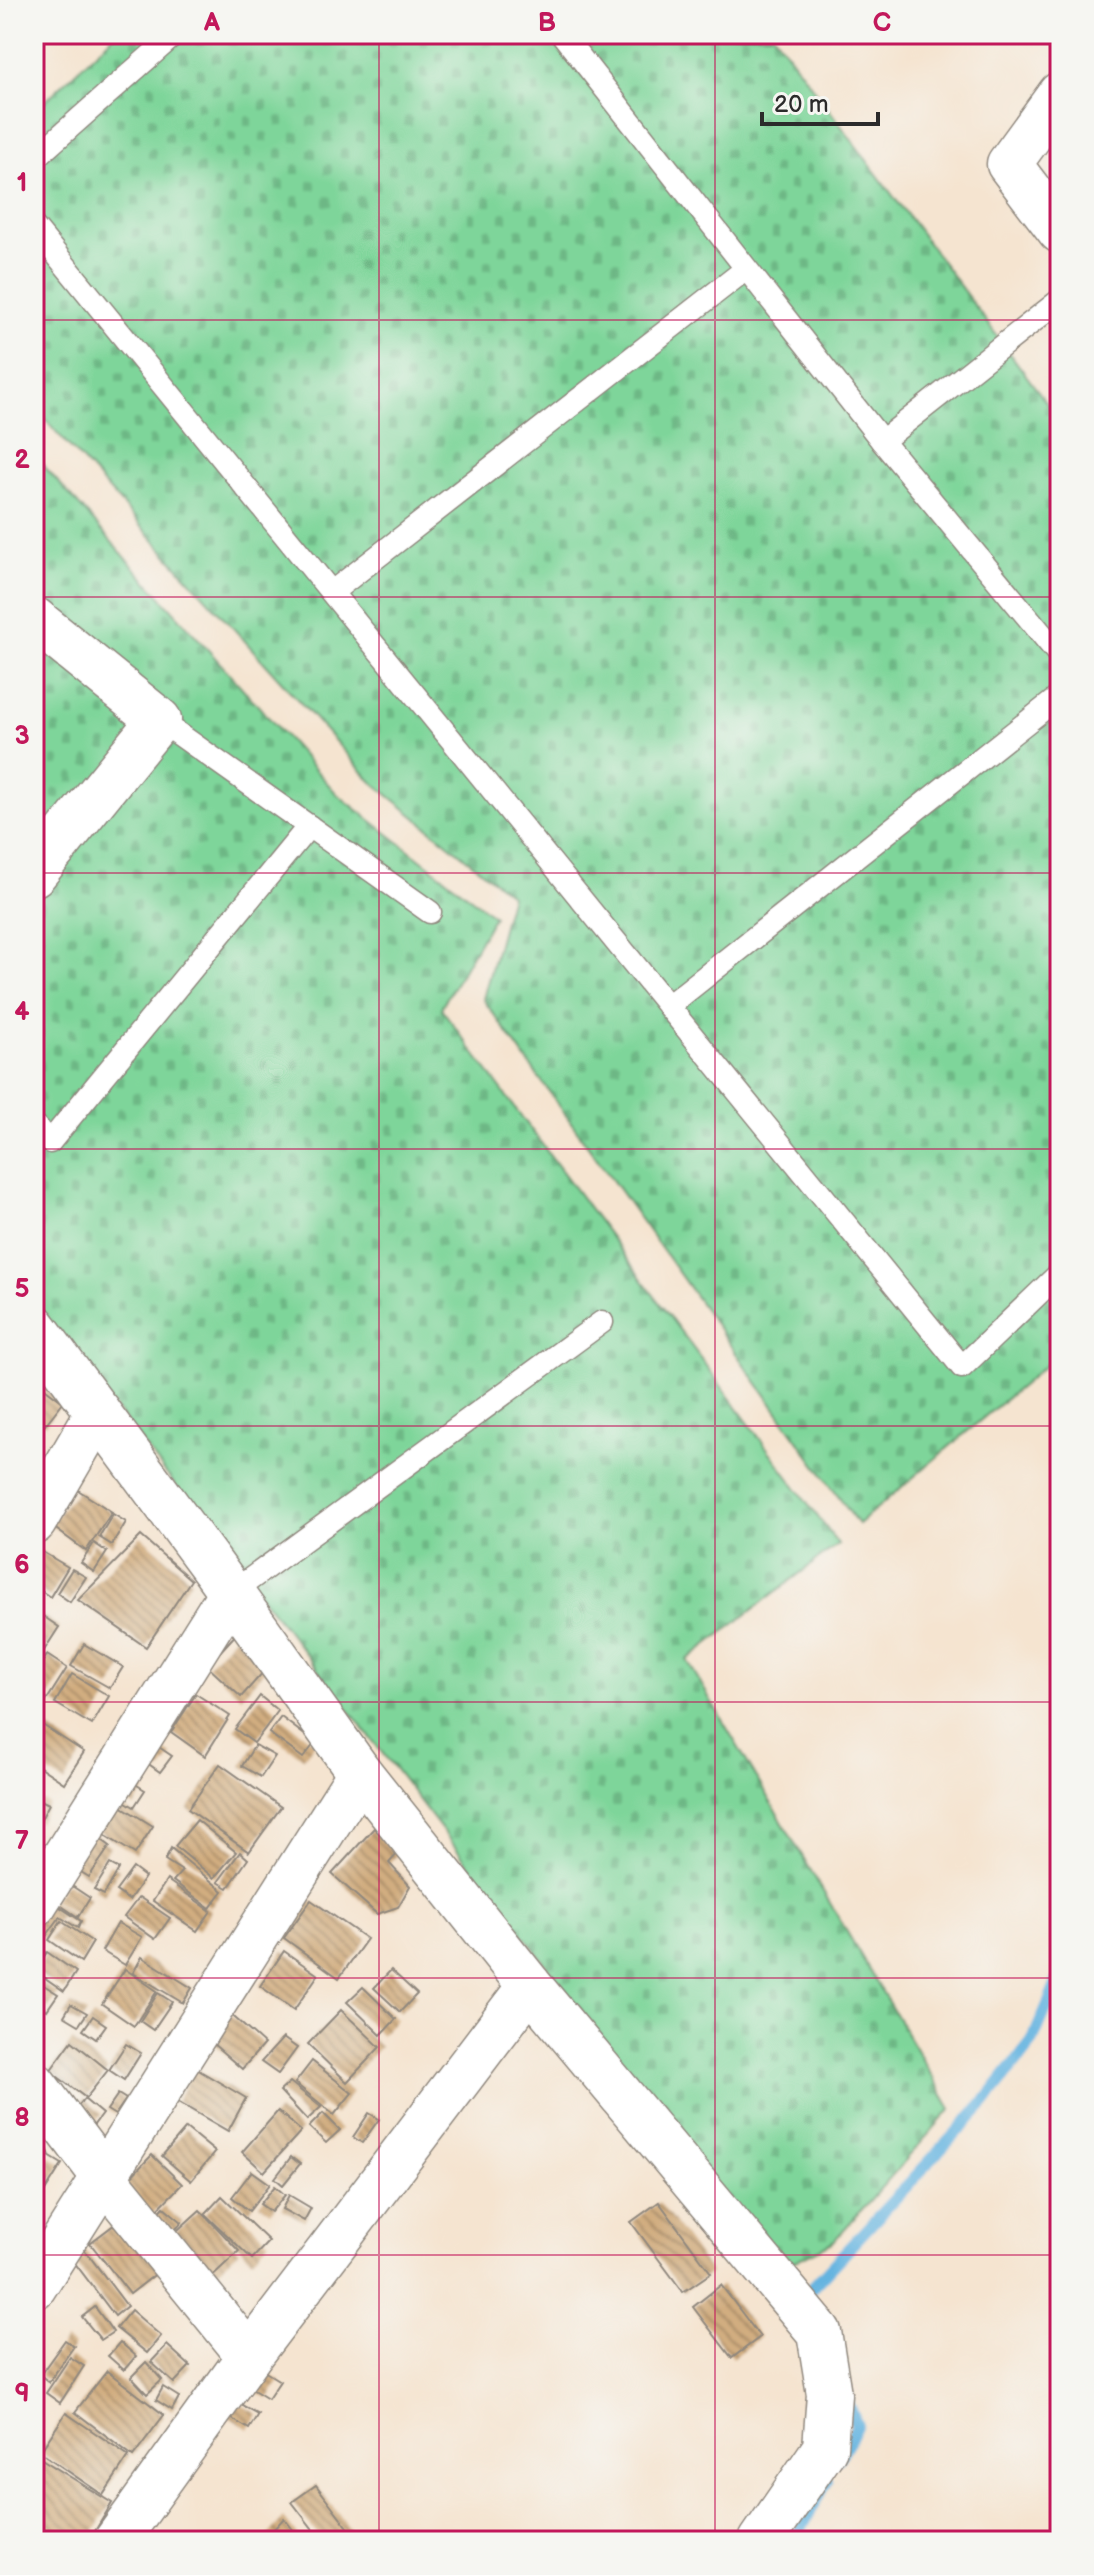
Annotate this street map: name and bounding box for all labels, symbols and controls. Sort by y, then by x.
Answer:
text: A [203,8,220,39]
text: B [538,8,556,39]
text: C [873,8,891,39]
scale bar [762,76,878,126]
text: 20 m [774,90,829,119]
text: 1 [17,168,27,199]
text: 2 [14,445,30,476]
text: 3 [14,721,30,752]
text: 4 [14,997,30,1028]
text: 5 [14,1274,30,1305]
text: 6 [14,1550,30,1581]
text: 7 [15,1826,29,1857]
text: 8 [14,2103,30,2134]
text: 9 [14,2379,30,2410]

